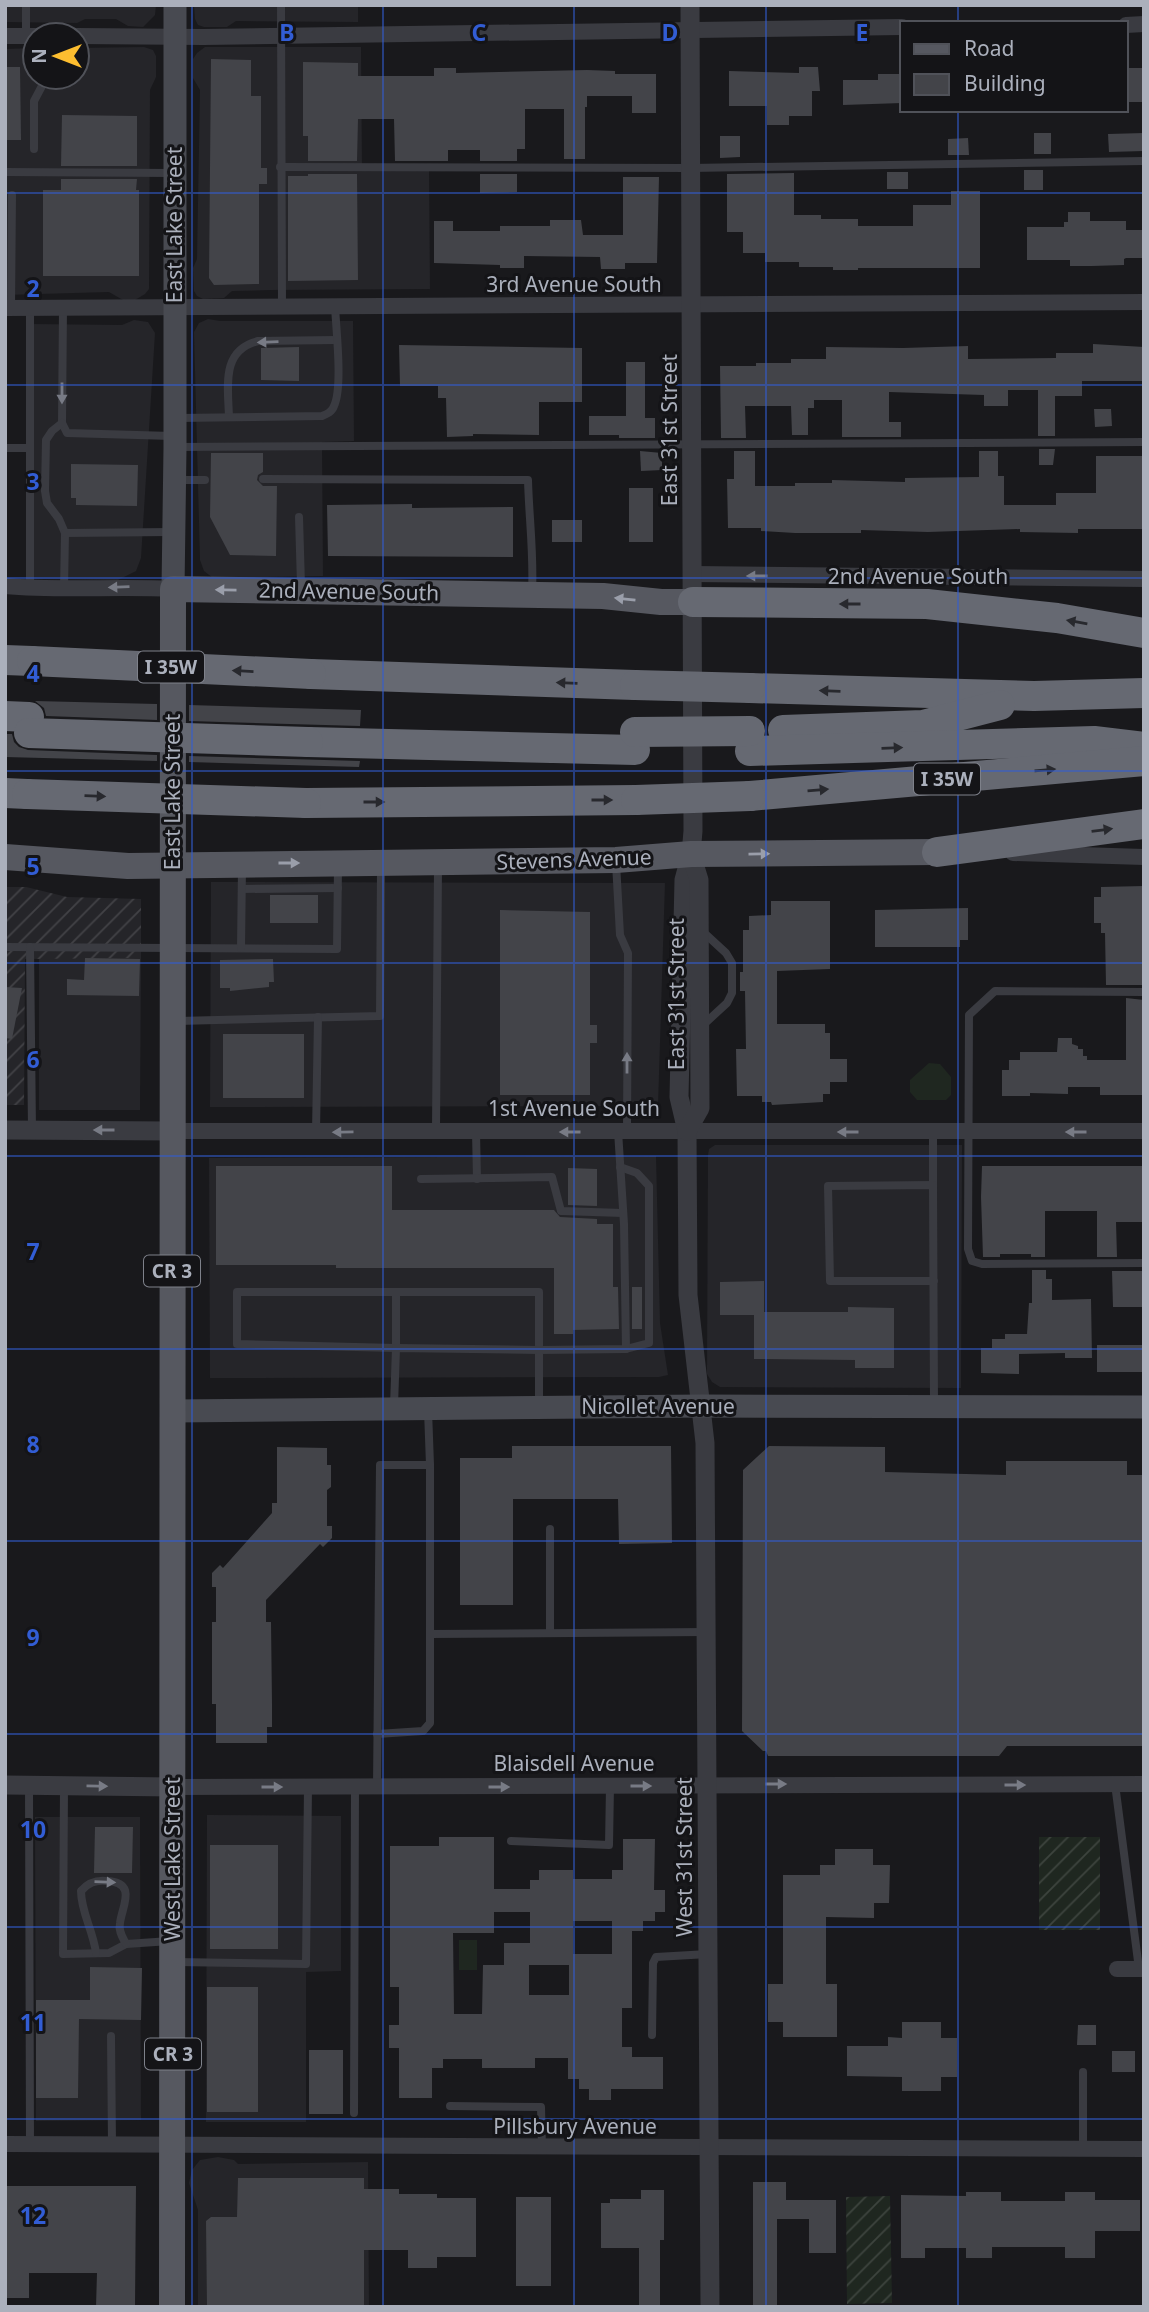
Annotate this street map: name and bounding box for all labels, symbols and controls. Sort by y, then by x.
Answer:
text: B [279,16,295,48]
text: C [472,16,487,48]
text: D [662,16,678,48]
text: E [856,16,868,48]
north arrow [21,21,91,91]
legend [900,21,1128,112]
text: Road [964,34,1014,62]
text: N [26,48,52,64]
text: Building [964,69,1046,97]
street label: East Lake Street [160,146,188,303]
street label: 3rd Avenue South [486,270,662,298]
text: 2 [26,272,40,304]
one-way arrow [257,336,279,347]
street label: East 31st Street [655,353,683,506]
one-way arrow [56,382,68,404]
text: 3 [26,465,40,497]
street label: 2nd Avenue South [828,562,1008,590]
one-way arrow [746,570,768,582]
street label: 2nd Avenue South [259,575,439,607]
one-way arrow [107,581,129,593]
one-way arrow [215,584,237,596]
one-way arrow [614,593,636,604]
one-way arrow [839,598,861,610]
one-way arrow [1065,616,1087,627]
road number: I 35W [138,652,204,682]
text: 4 [26,657,40,689]
one-way arrow [231,665,253,676]
one-way arrow [555,677,577,688]
one-way arrow [819,685,841,696]
street label: East Lake Street [158,713,186,870]
one-way arrow [881,742,903,754]
road number: I 35W [914,764,980,794]
one-way arrow [1034,764,1056,775]
one-way arrow [808,784,830,795]
one-way arrow [84,790,106,801]
one-way arrow [591,794,613,806]
one-way arrow [363,796,385,808]
one-way arrow [1091,824,1113,835]
street label: Stevens Avenue [496,842,652,876]
one-way arrow [748,848,770,860]
text: 5 [26,850,40,882]
one-way arrow [279,857,301,869]
street label: East 31st Street [662,917,690,1070]
text: 6 [26,1043,40,1075]
one-way arrow [621,1052,633,1074]
street label: 1st Avenue South [488,1094,660,1122]
one-way arrow [93,1124,115,1136]
one-way arrow [332,1126,354,1138]
one-way arrow [559,1126,581,1138]
one-way arrow [837,1126,859,1138]
one-way arrow [1064,1126,1086,1138]
text: 7 [26,1235,40,1267]
road number: CR 3 [144,1256,200,1287]
street label: Nicollet Avenue [581,1392,735,1420]
text: 8 [26,1428,40,1460]
text: 9 [26,1621,40,1653]
street label: Blaisdell Avenue [493,1749,655,1777]
street label: West Lake Street [158,1777,186,1941]
street label: West 31st Street [670,1777,698,1937]
one-way arrow [765,1778,787,1790]
one-way arrow [1004,1779,1026,1791]
one-way arrow [86,1780,108,1792]
one-way arrow [630,1780,652,1792]
one-way arrow [261,1781,283,1793]
one-way arrow [489,1781,511,1793]
text: 10 [20,1813,46,1845]
one-way arrow [94,1877,116,1888]
text: 11 [20,2006,46,2038]
road number: CR 3 [145,2038,201,2070]
street label: Pillsbury Avenue [493,2112,657,2140]
text: 12 [20,2199,46,2231]

